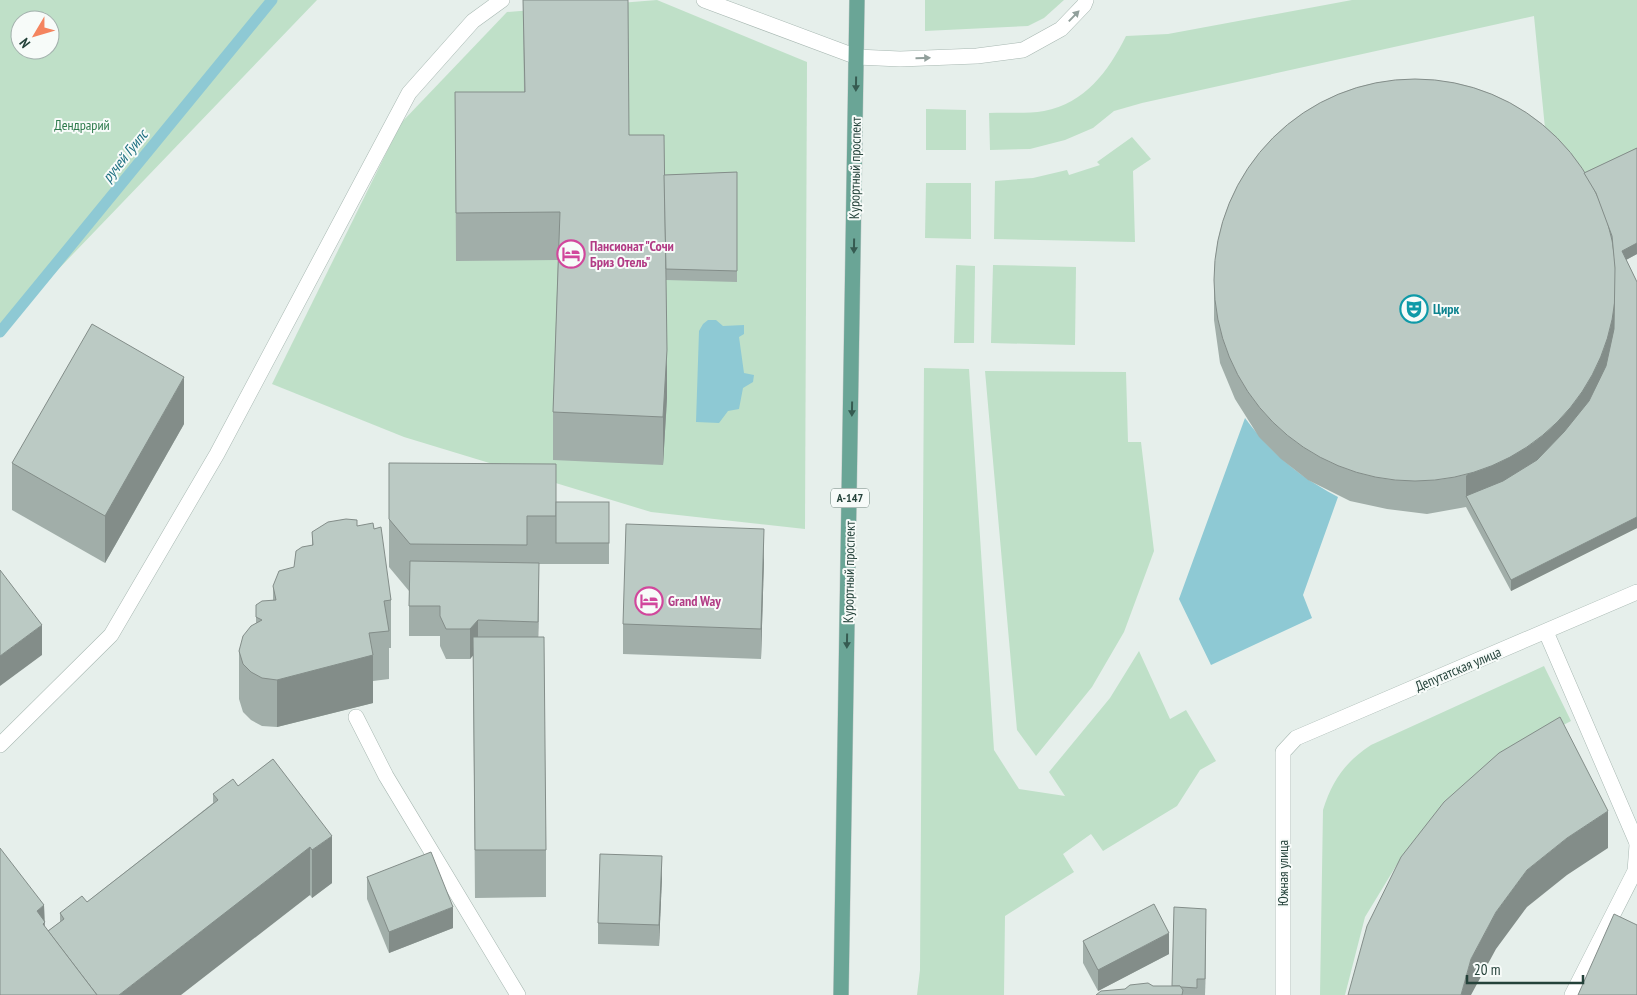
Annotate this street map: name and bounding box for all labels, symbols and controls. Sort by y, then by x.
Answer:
north arrow [10,10,60,60]
one-way arrow [1068,11,1080,23]
text: N [15,34,34,52]
one-way arrow [915,54,931,62]
one-way arrow [852,76,860,92]
park label: Дендрарий [54,116,110,134]
street label: Курортный проспект [845,116,865,219]
water label: ручей Гуипс [98,124,153,186]
place label: Пансионат "Сочи Бриз Отель" [590,237,674,271]
one-way arrow [850,238,858,254]
hotel icon: Пансионат "Сочи Бриз Отель" [556,239,586,269]
theatre icon: Цирк [1399,294,1429,324]
place label: Цирк [1433,300,1459,318]
one-way arrow [847,401,855,417]
road number: А-147 [831,488,869,508]
street label: Курортный проспект [839,520,859,623]
hotel icon: Grand Way [634,586,664,616]
place label: Grand Way [668,592,721,610]
one-way arrow [843,633,851,649]
street label: Депутатская улица [1412,643,1504,695]
street label: Южная улица [1274,840,1292,906]
scale bar [1467,952,1583,984]
text: 20 m [1474,960,1500,979]

